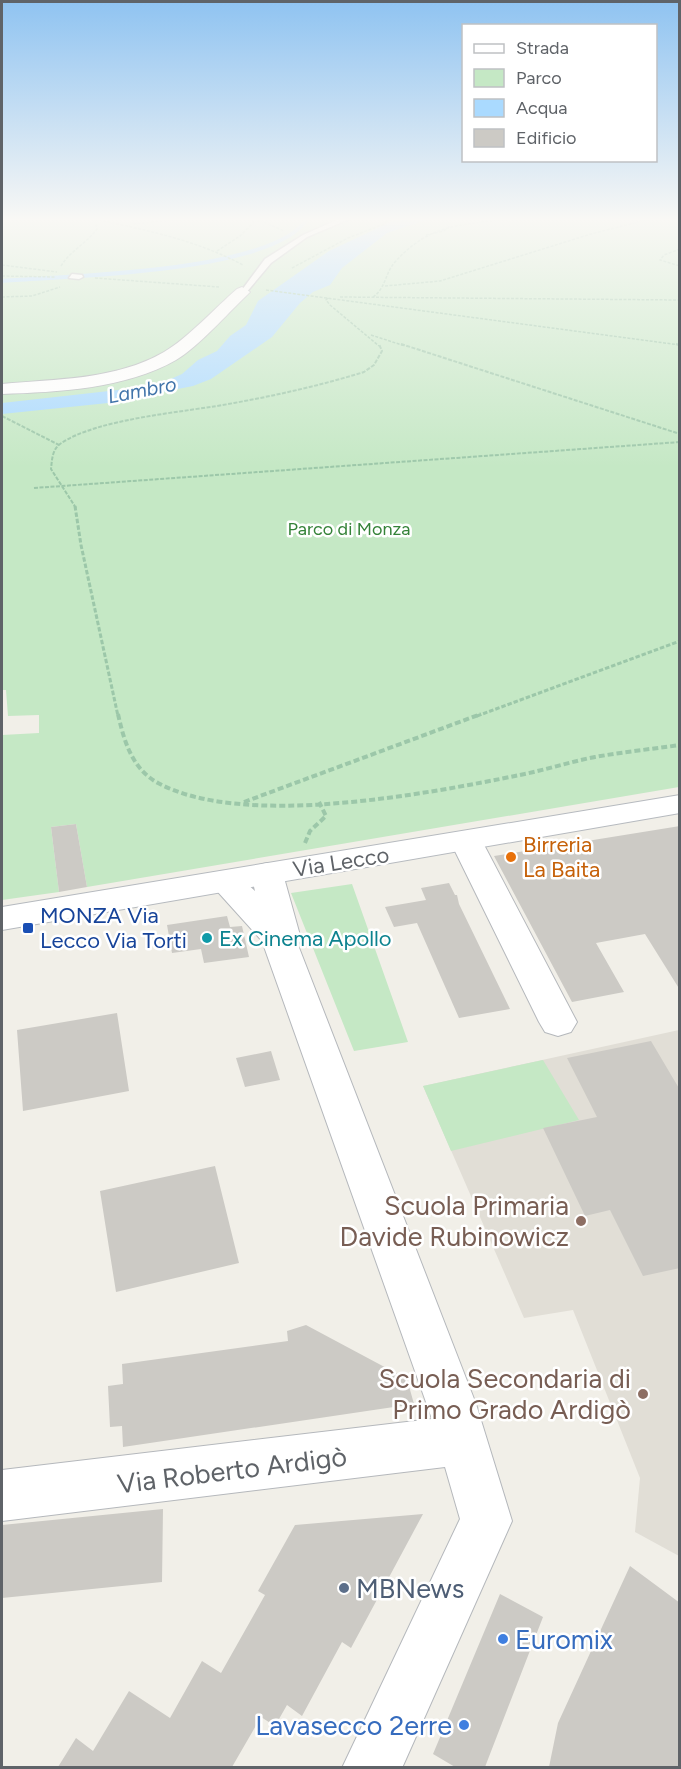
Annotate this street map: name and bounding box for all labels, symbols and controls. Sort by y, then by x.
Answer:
legend [462,24,657,162]
text: Strada [516,37,569,59]
text: Parco [516,67,562,89]
text: Acqua [516,97,567,119]
text: Edificio [516,127,577,149]
water label: Lambro [106,372,179,408]
park label: Parco di Monza [287,518,411,540]
place label: Birreria La Baita [523,831,600,883]
street label: Via Lecco [291,841,391,883]
marker: Birreria La Baita [504,850,518,864]
place label: MONZA Via Lecco Via Torti [40,902,187,954]
marker: MONZA Via Lecco Via Torti [21,921,35,935]
place label: Ex Cinema Apollo [219,925,392,952]
marker: Ex Cinema Apollo [200,931,214,945]
place label: Scuola Primaria Davide Rubinowicz [340,1189,569,1253]
marker: Scuola Primaria Davide Rubinowicz [574,1214,588,1228]
place label: Scuola Secondaria di Primo Grado Ardigò [379,1362,631,1426]
marker: Scuola Secondaria di Primo Grado Ardigò [636,1387,650,1401]
street label: Via Roberto Ardigò [115,1440,349,1500]
place label: MBNews [356,1572,464,1605]
marker: MBNews [337,1581,351,1595]
place label: Euromix [515,1623,613,1656]
marker: Euromix [496,1632,510,1646]
place label: Lavasecco 2erre [255,1709,452,1742]
marker: Lavasecco 2erre [457,1718,471,1732]

